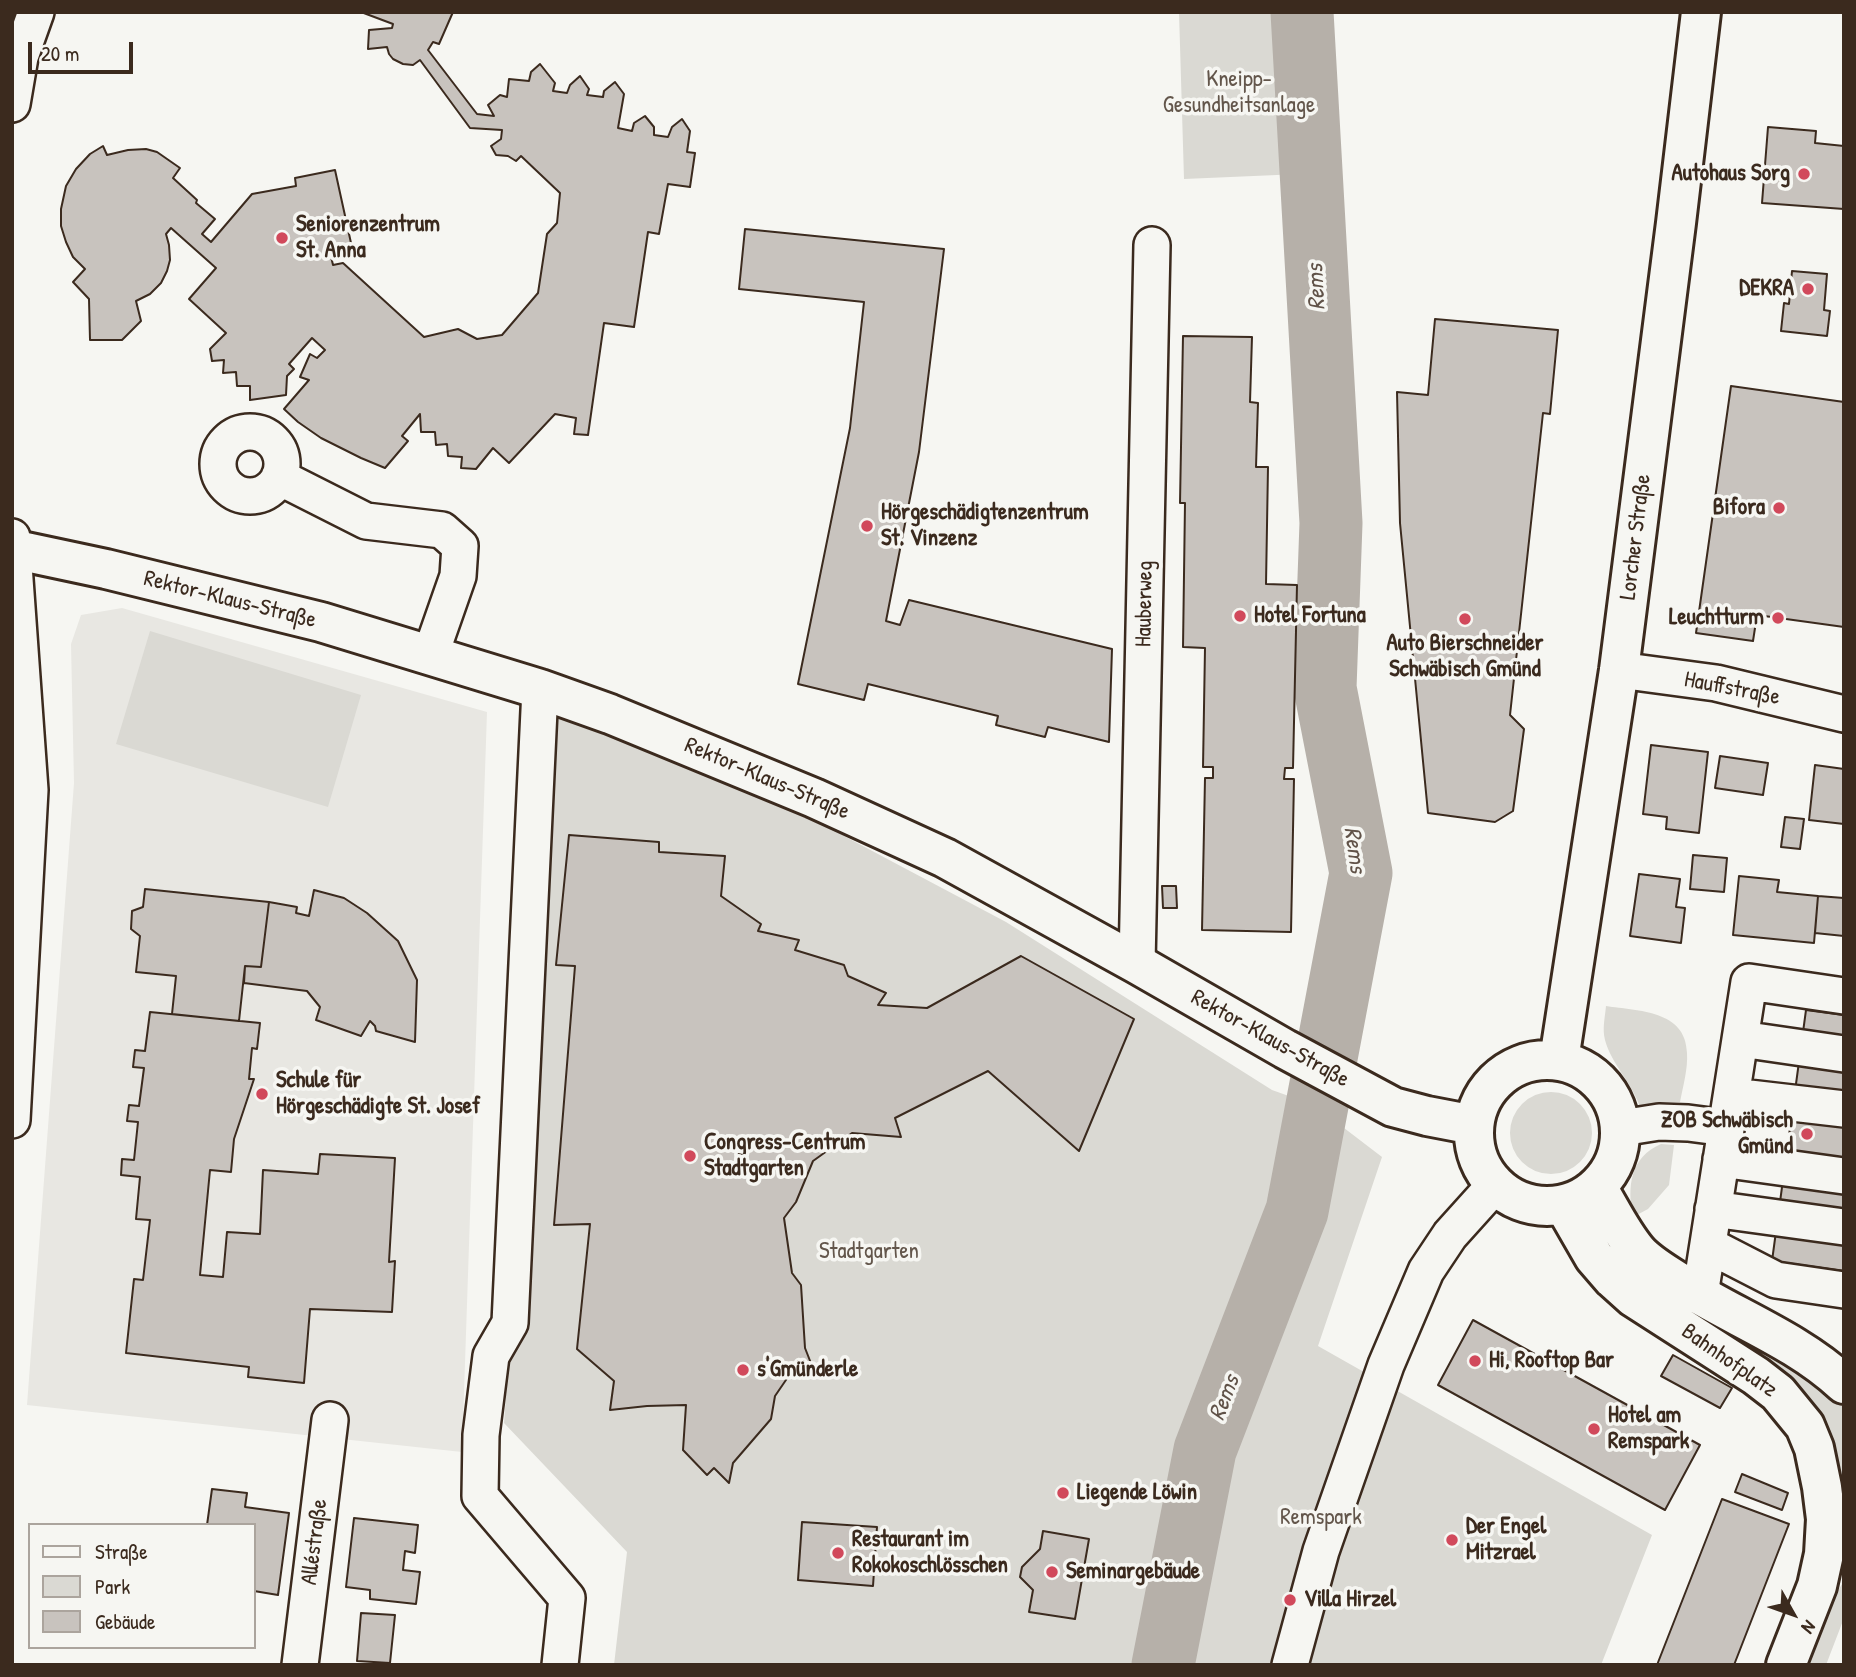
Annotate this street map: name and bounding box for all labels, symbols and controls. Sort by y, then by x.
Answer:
scale bar [32,28,136,72]
text: 20 m [41,39,79,68]
park label: Kneipp- Gesundheitsanlage [1163,66,1315,120]
place label: Autohaus Sorg [1671,160,1790,188]
marker: Autohaus Sorg [1796,166,1812,182]
place label: Seniorenzentrum St. Anna [296,211,440,265]
marker: Seniorenzentrum St. Anna [274,230,290,246]
water label: Rems [1301,263,1333,311]
place label: DEKRA [1739,275,1794,303]
marker: DEKRA [1800,281,1816,297]
street label: Lorcher Straße [1615,473,1657,601]
place label: Bifora [1713,494,1765,522]
place label: Hörgeschädigtenzentrum St. Vinzenz [881,499,1089,553]
marker: Bifora [1771,500,1787,516]
marker: Hörgeschädigtenzentrum St. Vinzenz [859,518,875,534]
street label: Hauberweg [1130,561,1160,647]
street label: Rektor-Klaus-Straße [141,565,319,635]
place label: Hotel Fortuna [1254,602,1366,630]
place label: Leuchtturm [1669,604,1764,632]
marker: Hotel Fortuna [1232,608,1248,624]
marker: Leuchtturm [1770,610,1786,626]
marker: Auto Bierschneider Schwäbisch Gmünd [1457,611,1473,627]
place label: Auto Bierschneider Schwäbisch Gmünd [1387,630,1543,684]
street label: Hauffstraße [1682,666,1782,712]
street label: Rektor-Klaus-Straße [680,732,854,826]
water label: Rems [1337,825,1371,875]
street label: Rektor-Klaus-Straße [1186,984,1354,1094]
place label: Schule für Hörgeschädigte St. Josef [276,1067,480,1121]
marker: Schule für Hörgeschädigte St. Josef [254,1086,270,1102]
place label: ZOB Schwäbisch Gmünd [1661,1107,1793,1161]
marker: ZOB Schwäbisch Gmünd [1799,1126,1815,1142]
place label: Congress-Centrum Stadtgarten [704,1129,865,1183]
marker: Congress-Centrum Stadtgarten [682,1148,698,1164]
park label: Stadtgarten [819,1238,919,1266]
street label: Bahnhofplatz [1676,1318,1782,1404]
place label: Hi, Rooftop Bar [1489,1347,1614,1375]
marker: Hi, Rooftop Bar [1467,1353,1483,1369]
place label: s'Gmünderle [757,1356,858,1384]
marker: s'Gmünderle [735,1362,751,1378]
water label: Rems [1203,1371,1247,1425]
place label: Hotel am Remspark [1608,1402,1689,1456]
marker: Hotel am Remspark [1586,1421,1602,1437]
place label: Liegende Löwin [1077,1479,1197,1507]
marker: Liegende Löwin [1055,1485,1071,1501]
street label: Alléstraße [296,1498,334,1586]
park label: Remspark [1280,1504,1362,1532]
place label: Der Engel Mitzrael [1466,1513,1546,1567]
legend [28,1523,256,1649]
place label: Restaurant im Rokokoschlösschen [852,1526,1008,1580]
marker: Der Engel Mitzrael [1444,1532,1460,1548]
text: Straße [95,1537,148,1566]
marker: Restaurant im Rokokoschlösschen [830,1545,846,1561]
place label: Seminargebäude [1066,1558,1200,1586]
marker: Seminargebäude [1044,1564,1060,1580]
text: Park [95,1572,130,1601]
north arrow [1758,1579,1828,1649]
place label: Villa Hirzel [1304,1586,1396,1614]
marker: Villa Hirzel [1282,1592,1298,1608]
text: Gebäude [95,1607,155,1636]
text: N [1796,1615,1822,1640]

